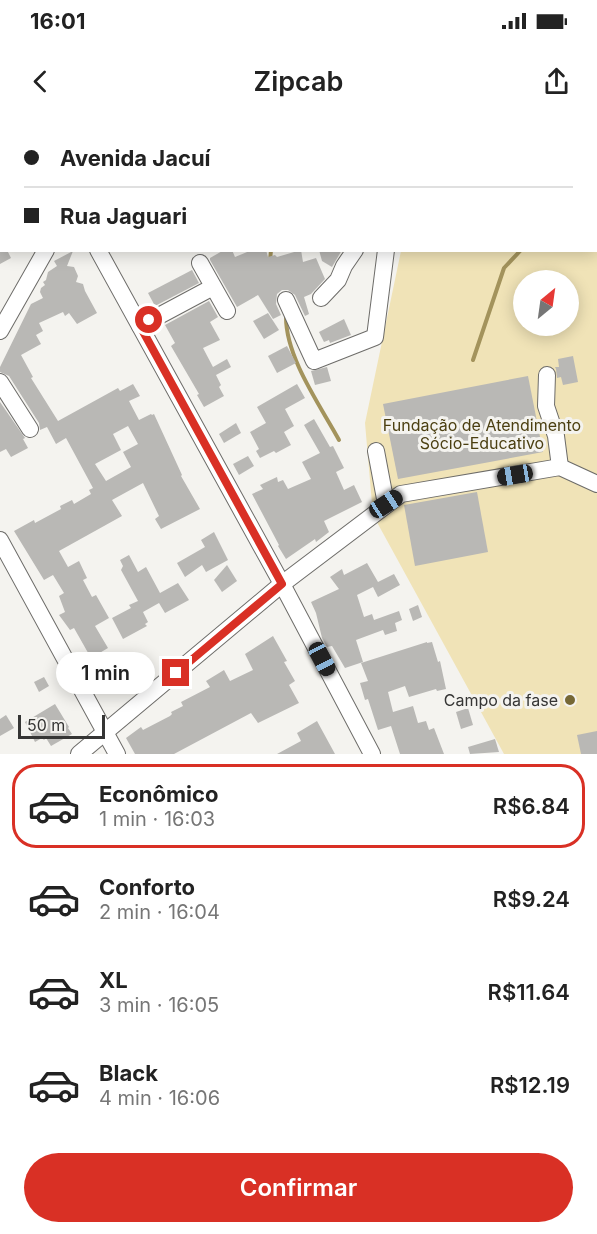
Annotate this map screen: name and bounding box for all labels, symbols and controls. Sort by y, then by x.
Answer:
text: 16:01 [30,8,85,34]
icon: back [24,65,57,98]
text: Zipcab [254,65,343,98]
icon: share [540,65,573,98]
text: Avenida Jacuí [60,145,211,171]
text: Rua Jaguari [60,203,187,229]
north arrow [513,270,579,336]
map controls [513,270,579,336]
route start [135,306,162,333]
park label: Fundação de Atendimento Sócio-Educativo [383,415,581,453]
car [496,463,534,487]
car [366,487,406,521]
car [306,639,338,679]
callout: 1 min [56,652,155,694]
route end [162,659,189,686]
text: 1 min [81,661,130,685]
place label: Campo da fase [444,690,558,710]
marker: Campo da fase [563,693,577,707]
scale bar [18,712,105,740]
text: 50 m [27,715,65,735]
icon: car [27,779,81,833]
text: Econômico [99,781,218,807]
text: R$6.84 [493,793,570,819]
text: 1 min · 16:03 [99,807,215,831]
icon: car [27,872,81,926]
text: Conforto [99,874,195,900]
text: R$9.24 [493,886,570,912]
text: 2 min · 16:04 [99,900,220,924]
icon: car [27,965,81,1019]
text: XL [99,967,128,993]
text: R$11.64 [488,979,570,1005]
text: 3 min · 16:05 [99,993,219,1017]
icon: car [27,1058,81,1112]
text: Black [99,1060,158,1086]
text: R$12.19 [490,1072,570,1098]
text: 4 min · 16:06 [99,1086,220,1110]
button: Confirmar [24,1153,573,1222]

